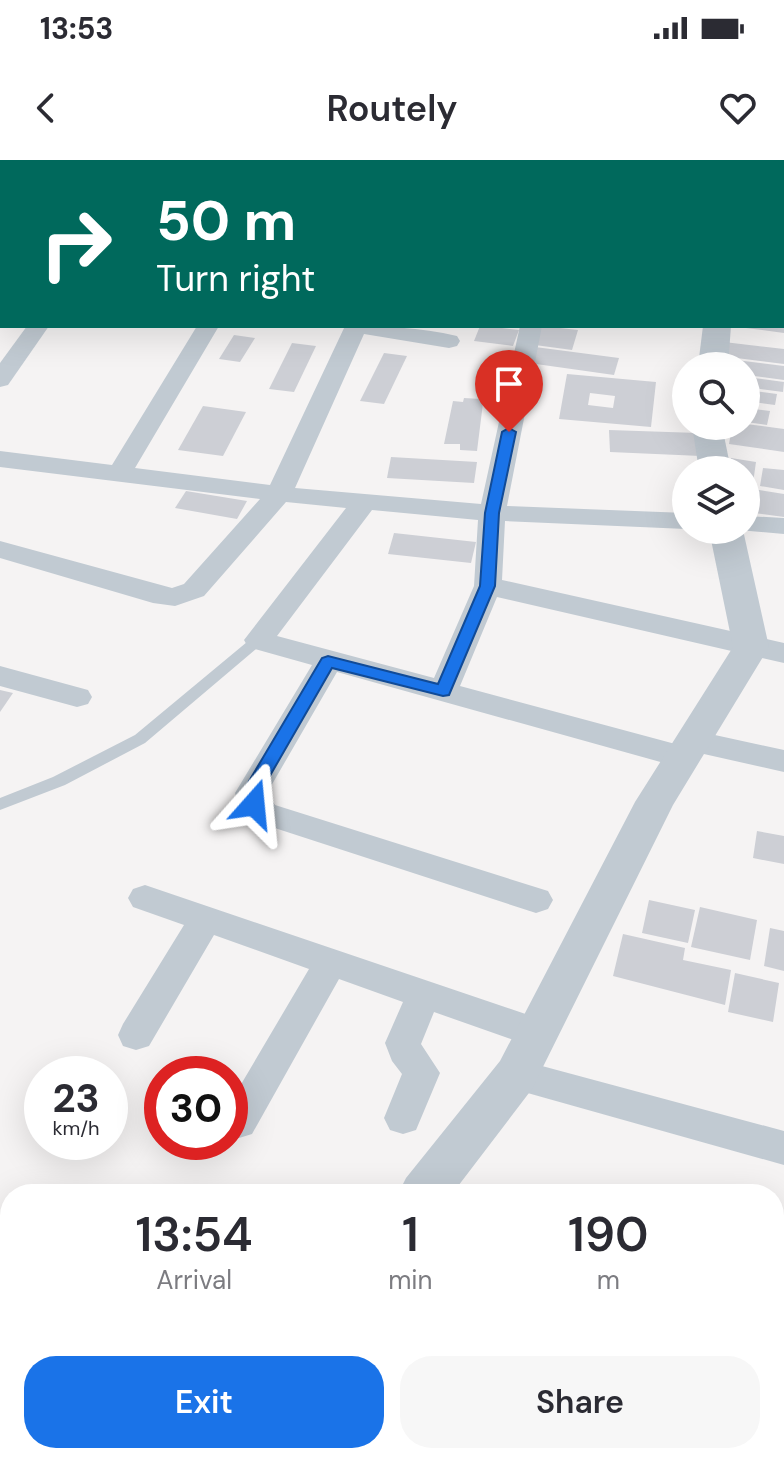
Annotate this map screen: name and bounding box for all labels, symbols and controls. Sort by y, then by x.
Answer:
text: 13:53 [40,9,113,48]
text: Routely [326,85,458,132]
icon: back [24,86,68,130]
icon: heart [716,86,760,130]
text: 50 m [156,184,296,257]
icon: right [24,192,128,296]
text: Turn right [156,255,315,302]
pin [475,350,543,432]
map controls [672,352,760,544]
button: search [672,352,760,440]
icon: arrive [487,362,531,406]
button: layers [672,456,760,544]
position arrow [212,762,296,846]
speed limit sign: 30 [144,1056,248,1160]
text: 23 [52,1072,100,1124]
text: km/h [52,1115,100,1141]
text: 13:54 [135,1203,253,1266]
text: 1 [402,1203,419,1266]
text: 190 [568,1203,649,1266]
text: Arrival [156,1263,232,1297]
text: min [388,1263,432,1297]
text: m [597,1263,620,1297]
button: Exit [24,1356,384,1448]
button: Share [400,1356,760,1448]

